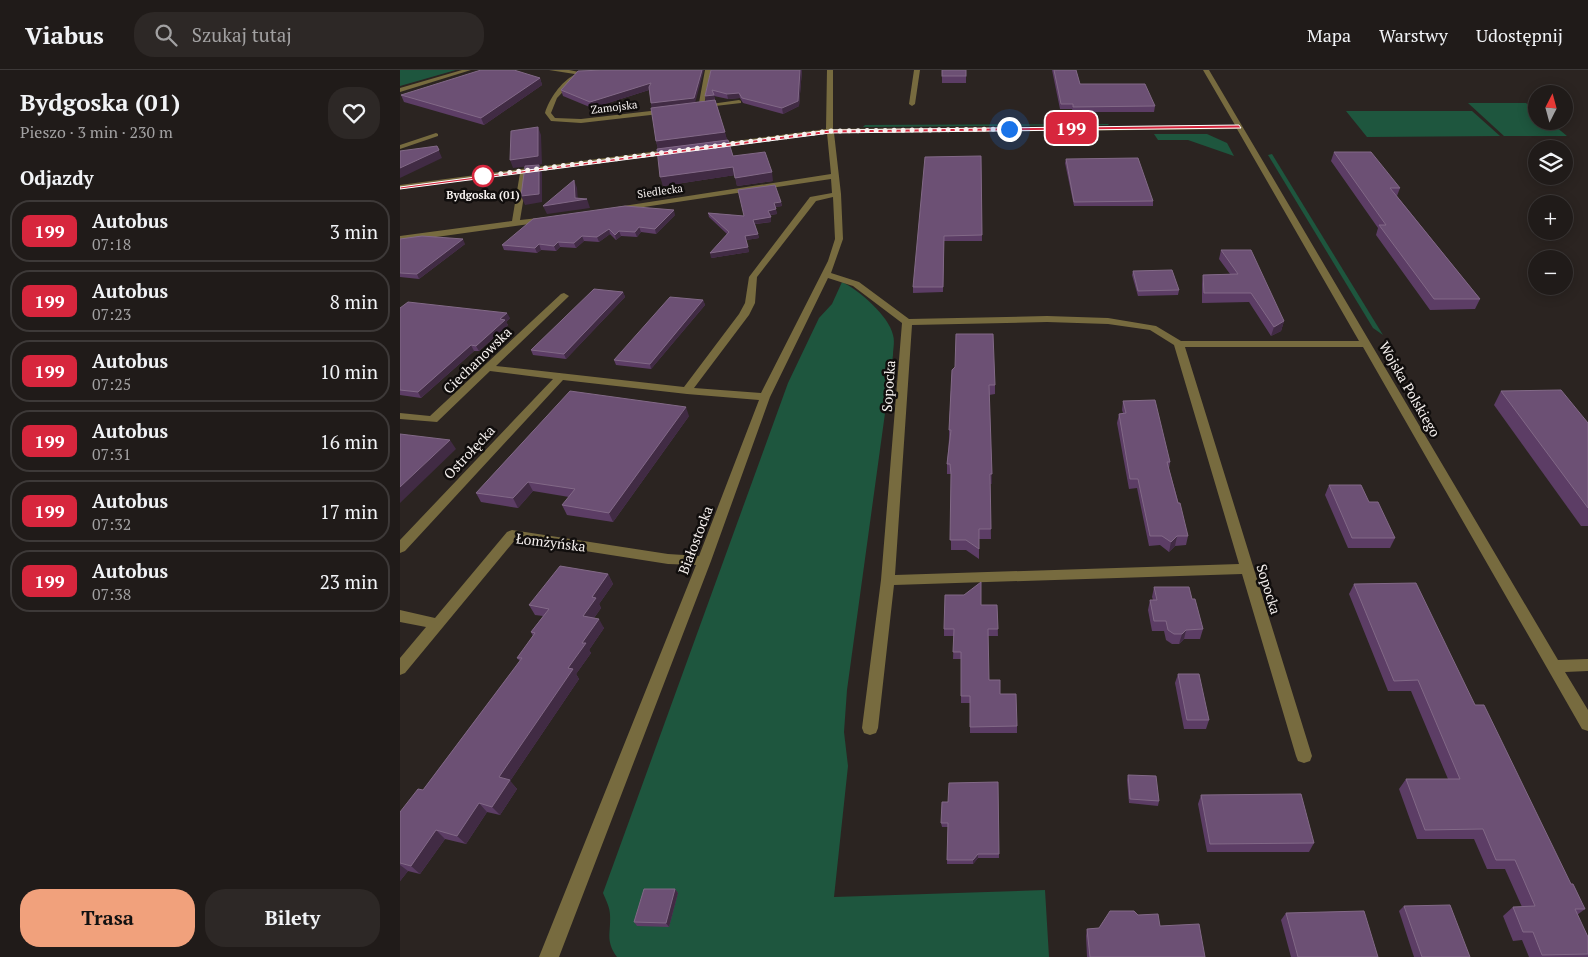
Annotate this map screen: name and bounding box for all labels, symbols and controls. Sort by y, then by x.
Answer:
search box [134,12,484,57]
text: Viabus [25,19,104,51]
icon: search [152,21,180,49]
text: Szukaj tutaj [192,22,292,47]
text: Mapa [1307,23,1351,47]
text: Warstwy [1379,23,1448,47]
text: Udostępnij [1476,23,1563,47]
north arrow [1528,85,1572,130]
map controls [1528,85,1573,295]
text: Bydgoska (01) [20,86,180,118]
button: heart [328,87,380,139]
street label: Zamojska [590,97,639,117]
line badge: 199 [1042,112,1100,144]
text: 199 [1056,116,1086,140]
your location [997,117,1022,142]
text: Pieszo · 3 min · 230 m [20,121,173,143]
button: layers [1528,140,1573,185]
text: Odjazdy [20,165,94,190]
marker: Bydgoska (01) [472,165,494,187]
street label: Siedlecka [636,181,684,201]
place label: Bydgoska (01) [446,188,520,202]
button: + [1528,195,1573,240]
text: Autobus [92,208,168,233]
text: 199 [34,219,65,243]
text: 3 min [330,219,378,244]
text: 07:18 [92,233,131,255]
button: − [1528,250,1573,295]
text: Autobus [92,278,168,303]
text: 199 [34,289,65,313]
text: 8 min [330,289,378,314]
text: 07:23 [92,303,131,325]
street label: Ciechanowska [439,322,515,398]
street label: Wojska Polskiego [1375,338,1445,440]
text: Autobus [92,348,168,373]
text: 199 [34,359,65,383]
text: 10 min [320,359,378,384]
street label: Sopocka [877,360,899,412]
text: 07:25 [92,373,131,395]
text: Autobus [92,418,168,443]
street label: Ostrołęcka [439,421,499,483]
text: 199 [34,429,65,453]
text: 16 min [320,429,378,454]
text: 07:31 [92,443,131,465]
text: Autobus [92,488,168,513]
text: 199 [34,499,65,523]
text: 17 min [320,499,378,524]
street label: Białostocka [673,503,717,577]
text: 07:32 [92,513,131,535]
street label: Łomżyńska [515,528,587,556]
text: Autobus [92,558,168,583]
street label: Sopocka [1252,561,1286,617]
text: 199 [34,569,65,593]
text: 23 min [320,569,378,594]
text: 07:38 [92,583,131,605]
button: Trasa [20,889,195,947]
button: Bilety [205,889,380,947]

